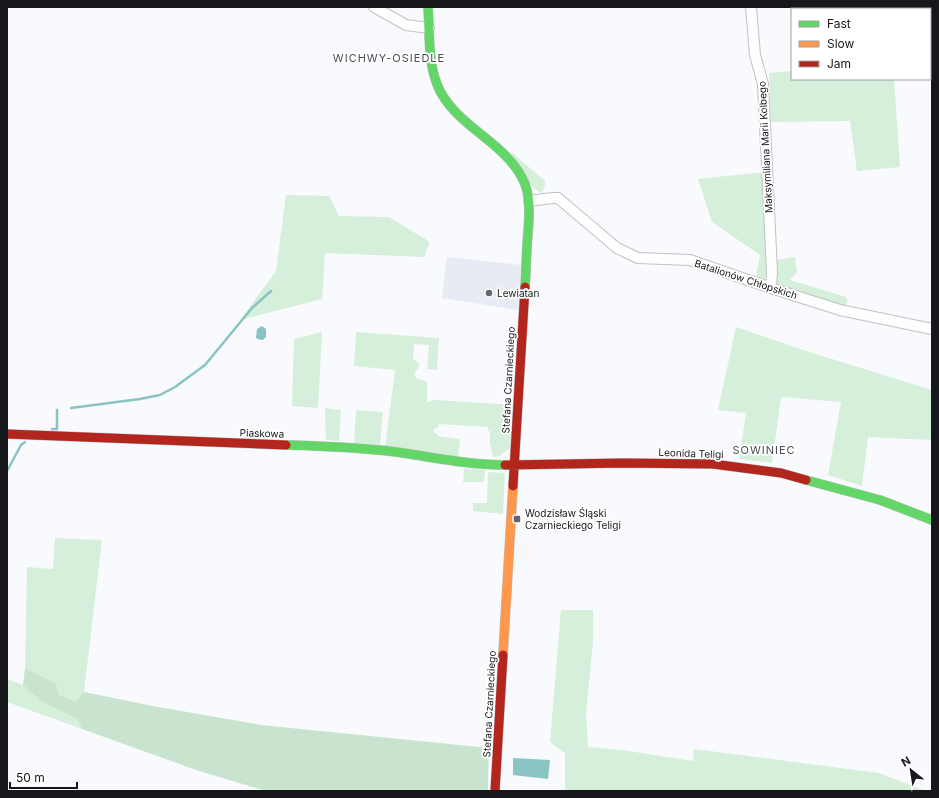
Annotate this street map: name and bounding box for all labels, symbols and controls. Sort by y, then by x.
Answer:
legend [791,8,931,80]
text: Fast [827,16,851,31]
text: Slow [827,36,855,51]
district label: WICHWY-OSIEDLE [333,51,445,65]
text: Jam [827,56,851,71]
street label: Maksymiliana Marii Kolbego [756,81,774,213]
street label: Batalionów Chłopskich [693,257,799,301]
place label: Lewiatan [497,287,539,299]
marker: Lewiatan [484,288,494,298]
street label: Stefana Czarnieckiego [499,326,517,434]
street label: Piaskowa [240,426,284,440]
district label: SOWINIEC [732,443,796,457]
street label: Leonida Teligi [658,446,724,460]
place label: Wodzisław Śląski Czarnieckiego Teligi [525,506,621,531]
marker: Wodzisław Śląski Czarnieckiego Teligi [512,514,522,524]
street label: Stefana Czarnieckiego [480,650,498,758]
north arrow [891,750,931,790]
text: N [899,753,913,769]
scale bar [10,764,77,790]
text: 50 m [16,770,45,785]

